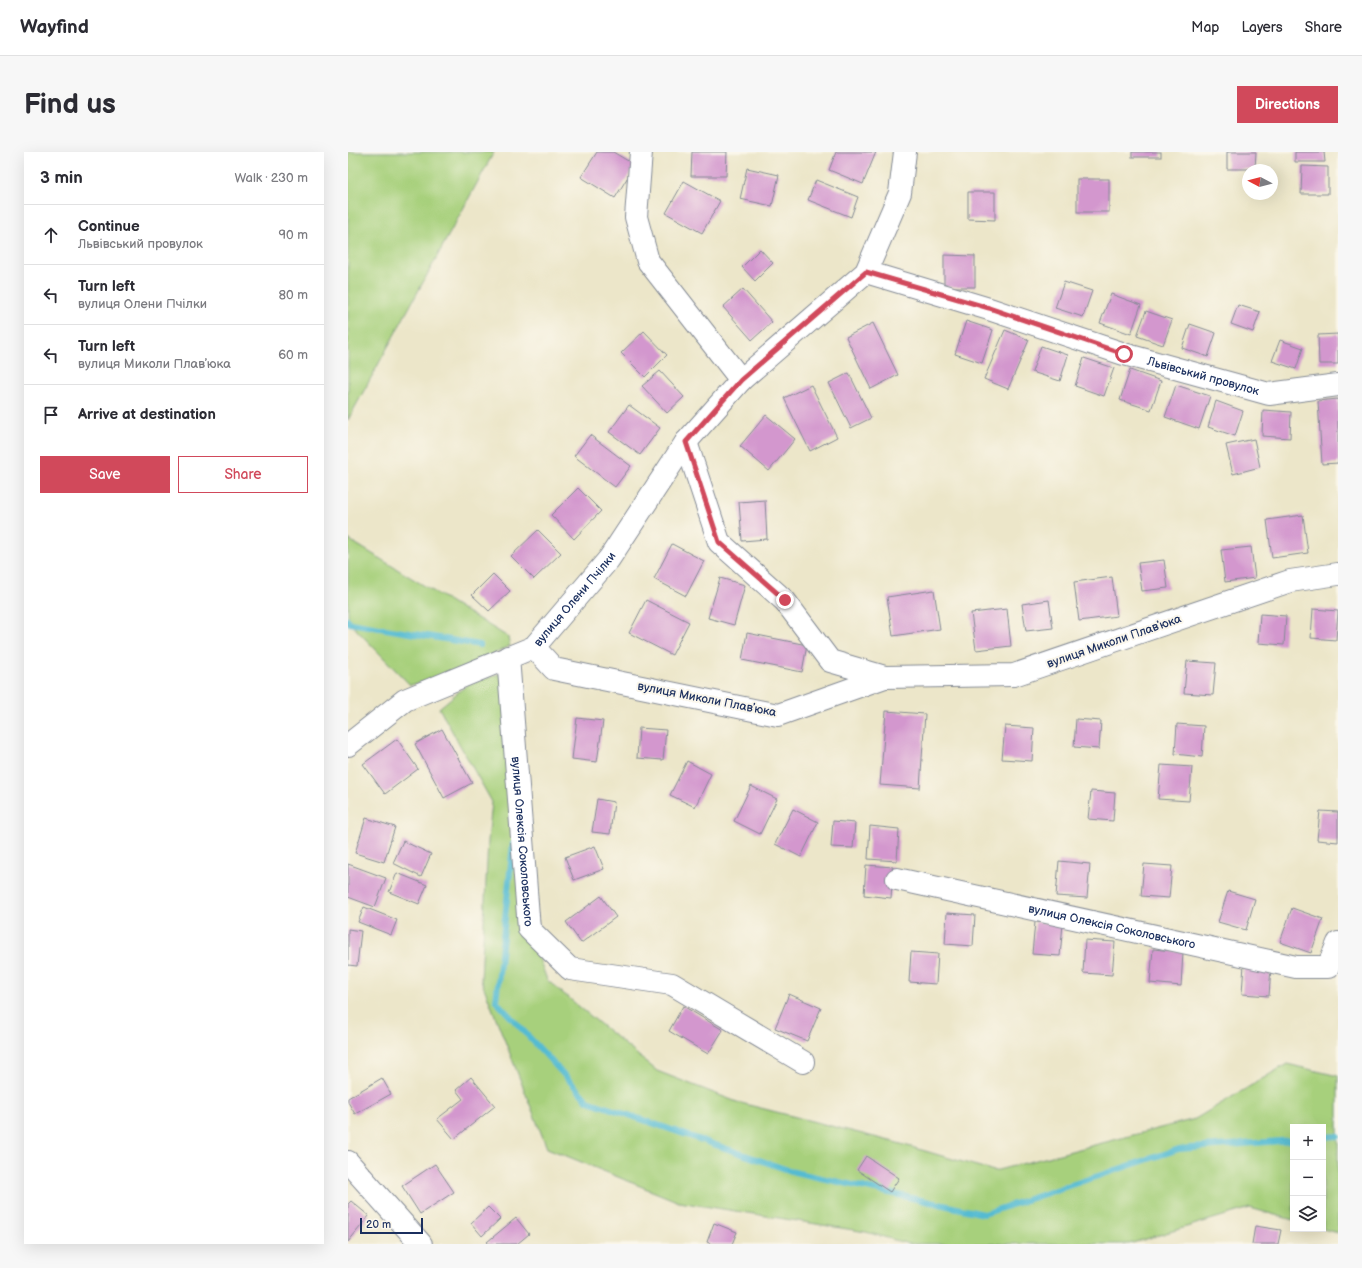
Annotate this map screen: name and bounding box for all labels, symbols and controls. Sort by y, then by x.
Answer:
text: Wayfind [20,16,89,39]
text: Map [1191,19,1219,36]
text: Layers [1241,19,1283,36]
text: Share [1305,19,1342,36]
button: Directions [1237,86,1338,123]
text: Find us [24,88,116,121]
north arrow [1242,164,1278,200]
text: 3 min [40,168,83,188]
text: Walk · 230 m [234,170,308,186]
text: Continue [78,217,140,236]
icon: ahead [40,224,62,246]
text: 90 m [279,227,308,243]
text: Львівський провулок [78,236,203,252]
text: Turn left [78,277,135,296]
icon: left [40,284,62,306]
text: 80 m [279,287,308,303]
text: вулиця Олени Пчілки [78,296,207,312]
text: Turn left [78,337,135,356]
icon: left [40,344,62,366]
route start [1115,345,1133,363]
text: 60 m [278,347,308,363]
street label: Львівський провулок [1145,354,1261,399]
text: вулиця Миколи Плавʼюка [78,356,231,372]
icon: arrive [40,404,62,426]
text: Arrive at destination [78,405,216,424]
button: Save [40,456,170,493]
button: Share [178,456,308,493]
street label: вулиця Олени Пчілки [531,549,620,650]
route end [776,591,794,609]
street label: вулиця Миколи Плавʼюка [1045,611,1183,672]
street label: вулиця Миколи Плавʼюка [636,679,778,720]
street label: вулиця Олексія Соколовського [508,756,536,927]
street label: вулиця Олексія Соколовського [1027,901,1197,953]
map controls [1290,1124,1326,1232]
button: + [1290,1124,1326,1160]
button: − [1290,1160,1326,1196]
button: layers [1290,1196,1326,1232]
scale bar [360,1216,423,1235]
text: 20 m [366,1218,391,1231]

